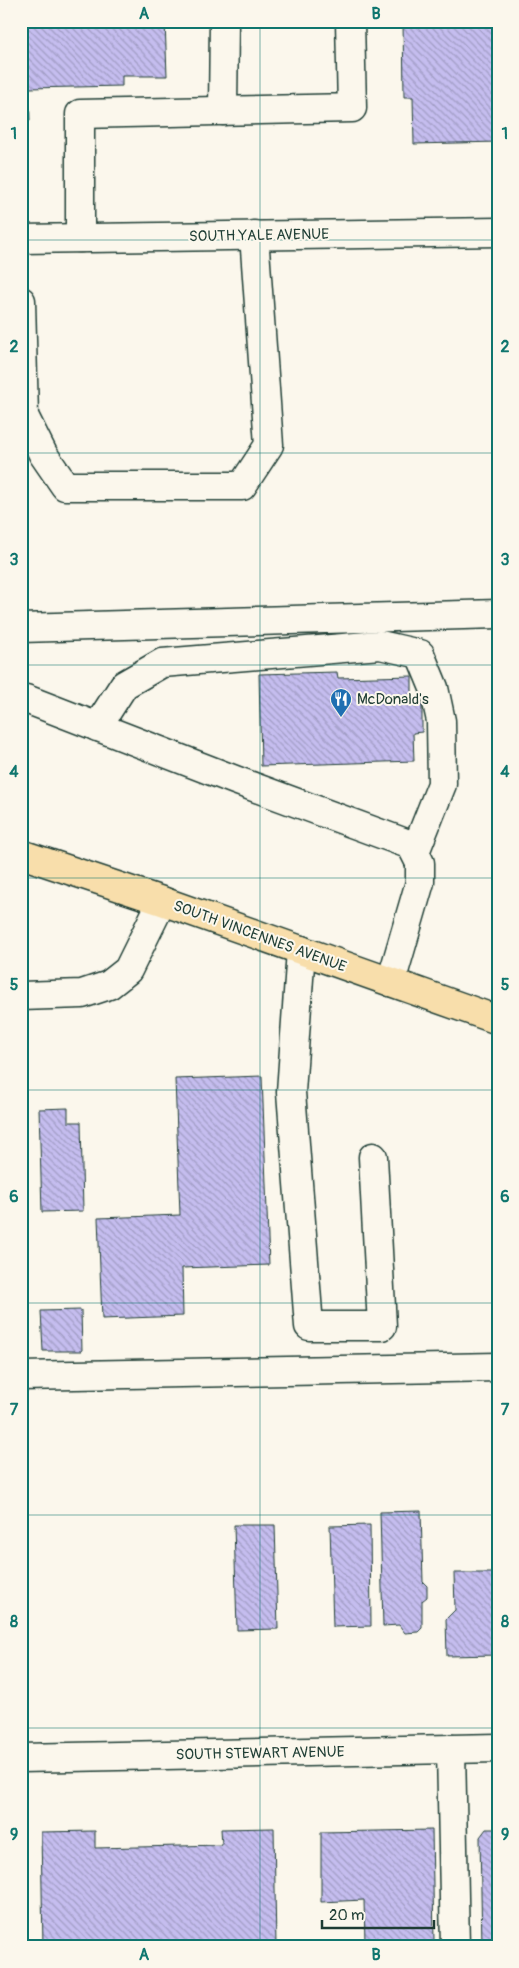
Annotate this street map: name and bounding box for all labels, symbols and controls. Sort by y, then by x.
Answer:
text: A [139,4,150,24]
text: B [371,4,381,24]
text: 1 [11,124,17,144]
text: 1 [502,124,508,144]
street label: SOUTH YALE AVENUE [189,225,329,246]
text: 2 [10,337,19,357]
text: 2 [501,337,510,357]
text: 3 [10,550,19,570]
text: 3 [501,550,510,570]
restaurant icon: McDonald's [329,687,353,718]
place label: McDonald's [357,690,429,709]
text: 4 [9,762,19,782]
text: 4 [500,762,510,782]
street label: SOUTH VINCENNES AVENUE [171,896,349,977]
text: 5 [10,975,19,995]
text: 5 [501,975,510,995]
text: 6 [9,1187,19,1207]
text: 6 [500,1187,510,1207]
text: 7 [10,1400,19,1420]
text: 7 [501,1400,510,1420]
text: 8 [10,1612,18,1632]
text: 8 [501,1612,509,1632]
street label: SOUTH STEWART AVENUE [175,1743,345,1764]
text: 9 [10,1825,18,1845]
text: 9 [501,1825,509,1845]
scale bar [322,1898,434,1930]
text: 20 m [329,1906,364,1925]
text: A [139,1945,150,1965]
text: B [371,1945,381,1965]

